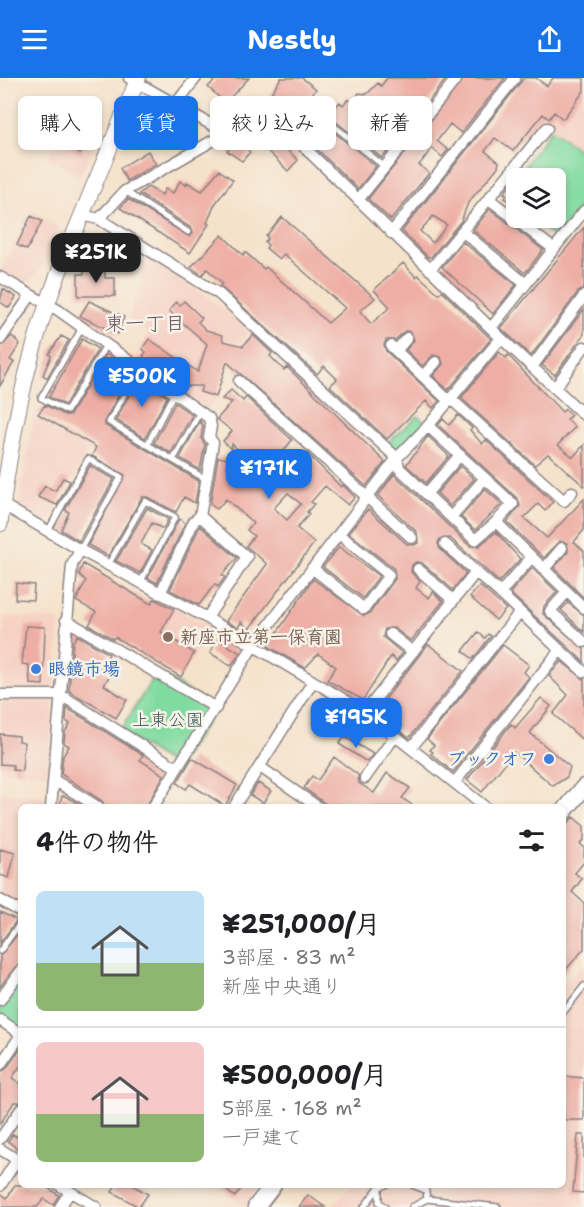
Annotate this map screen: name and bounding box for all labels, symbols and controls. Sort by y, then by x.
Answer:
text: Nestly [247,21,337,58]
icon: menu [18,23,51,56]
icon: share [533,23,566,56]
chip: 購入 [18,96,102,150]
chip: 賃貸 [114,96,198,150]
chip: 絞り込み [210,96,336,150]
chip: 新着 [348,96,432,150]
map controls [506,168,566,228]
button: layers [506,168,566,228]
pin: ¥251K [54,233,138,284]
text: ¥251K [65,239,127,265]
district label: 東一丁目 [105,310,185,336]
pin: ¥500K [100,357,184,408]
text: ¥500K [108,363,176,389]
pin: ¥171K [227,449,311,500]
text: ¥171K [240,455,298,481]
place label: 新座市立第一保育園 [180,625,342,649]
marker: 新座市立第一保育園 [161,630,175,644]
place label: 眼鏡市場 [48,657,120,681]
marker: 眼鏡市場 [29,662,43,676]
pin: ¥195K [314,698,398,749]
text: ¥195K [325,704,387,730]
park label: 上東公園 [132,708,204,732]
place label: ブックオフ [447,747,537,771]
marker: ブックオフ [542,752,556,766]
text: 4件の物件 [36,824,158,859]
icon: filters [515,824,548,857]
text: ¥251,000/月 [222,906,381,941]
icon: home [84,915,156,987]
text: 3部屋 · 83 m² [222,944,355,970]
text: 新座中央通り [222,973,342,999]
text: ¥500,000/月 [222,1057,388,1092]
icon: home [84,1066,156,1138]
text: 5部屋 · 168 m² [222,1095,362,1121]
text: 一戸建て [222,1124,302,1150]

